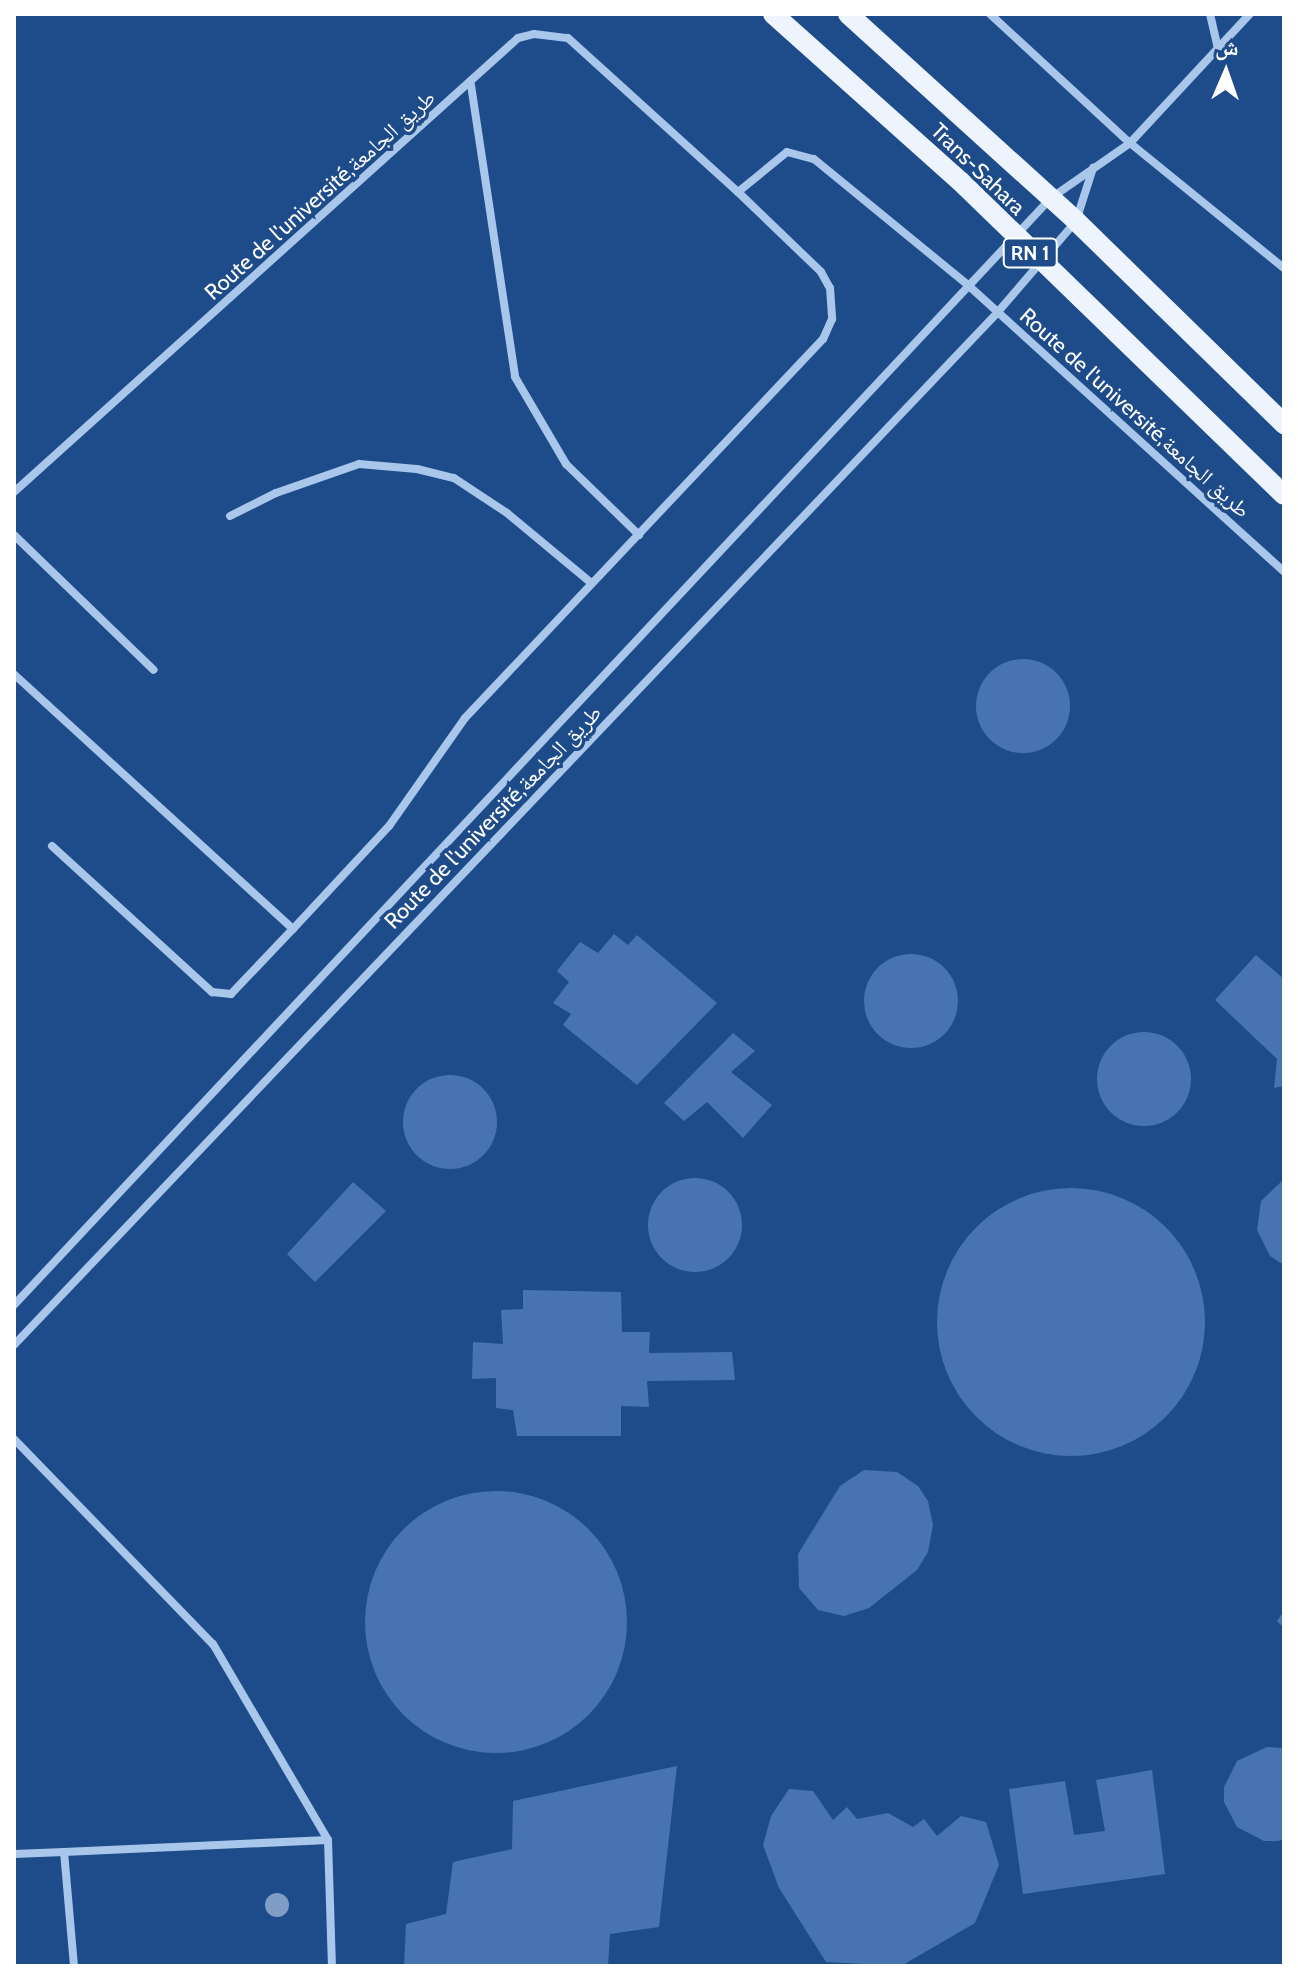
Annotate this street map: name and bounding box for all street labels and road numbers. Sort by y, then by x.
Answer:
street label: Route de l'université,طريق الجامعة [199,85,441,305]
street label: Trans-Sahara [925,118,1031,220]
road number: RN 1 [1002,237,1058,269]
street label: Route de l'université,طريق الجامعة [1014,303,1256,523]
street label: Route de l'université,طريق الجامعة [379,700,607,934]

